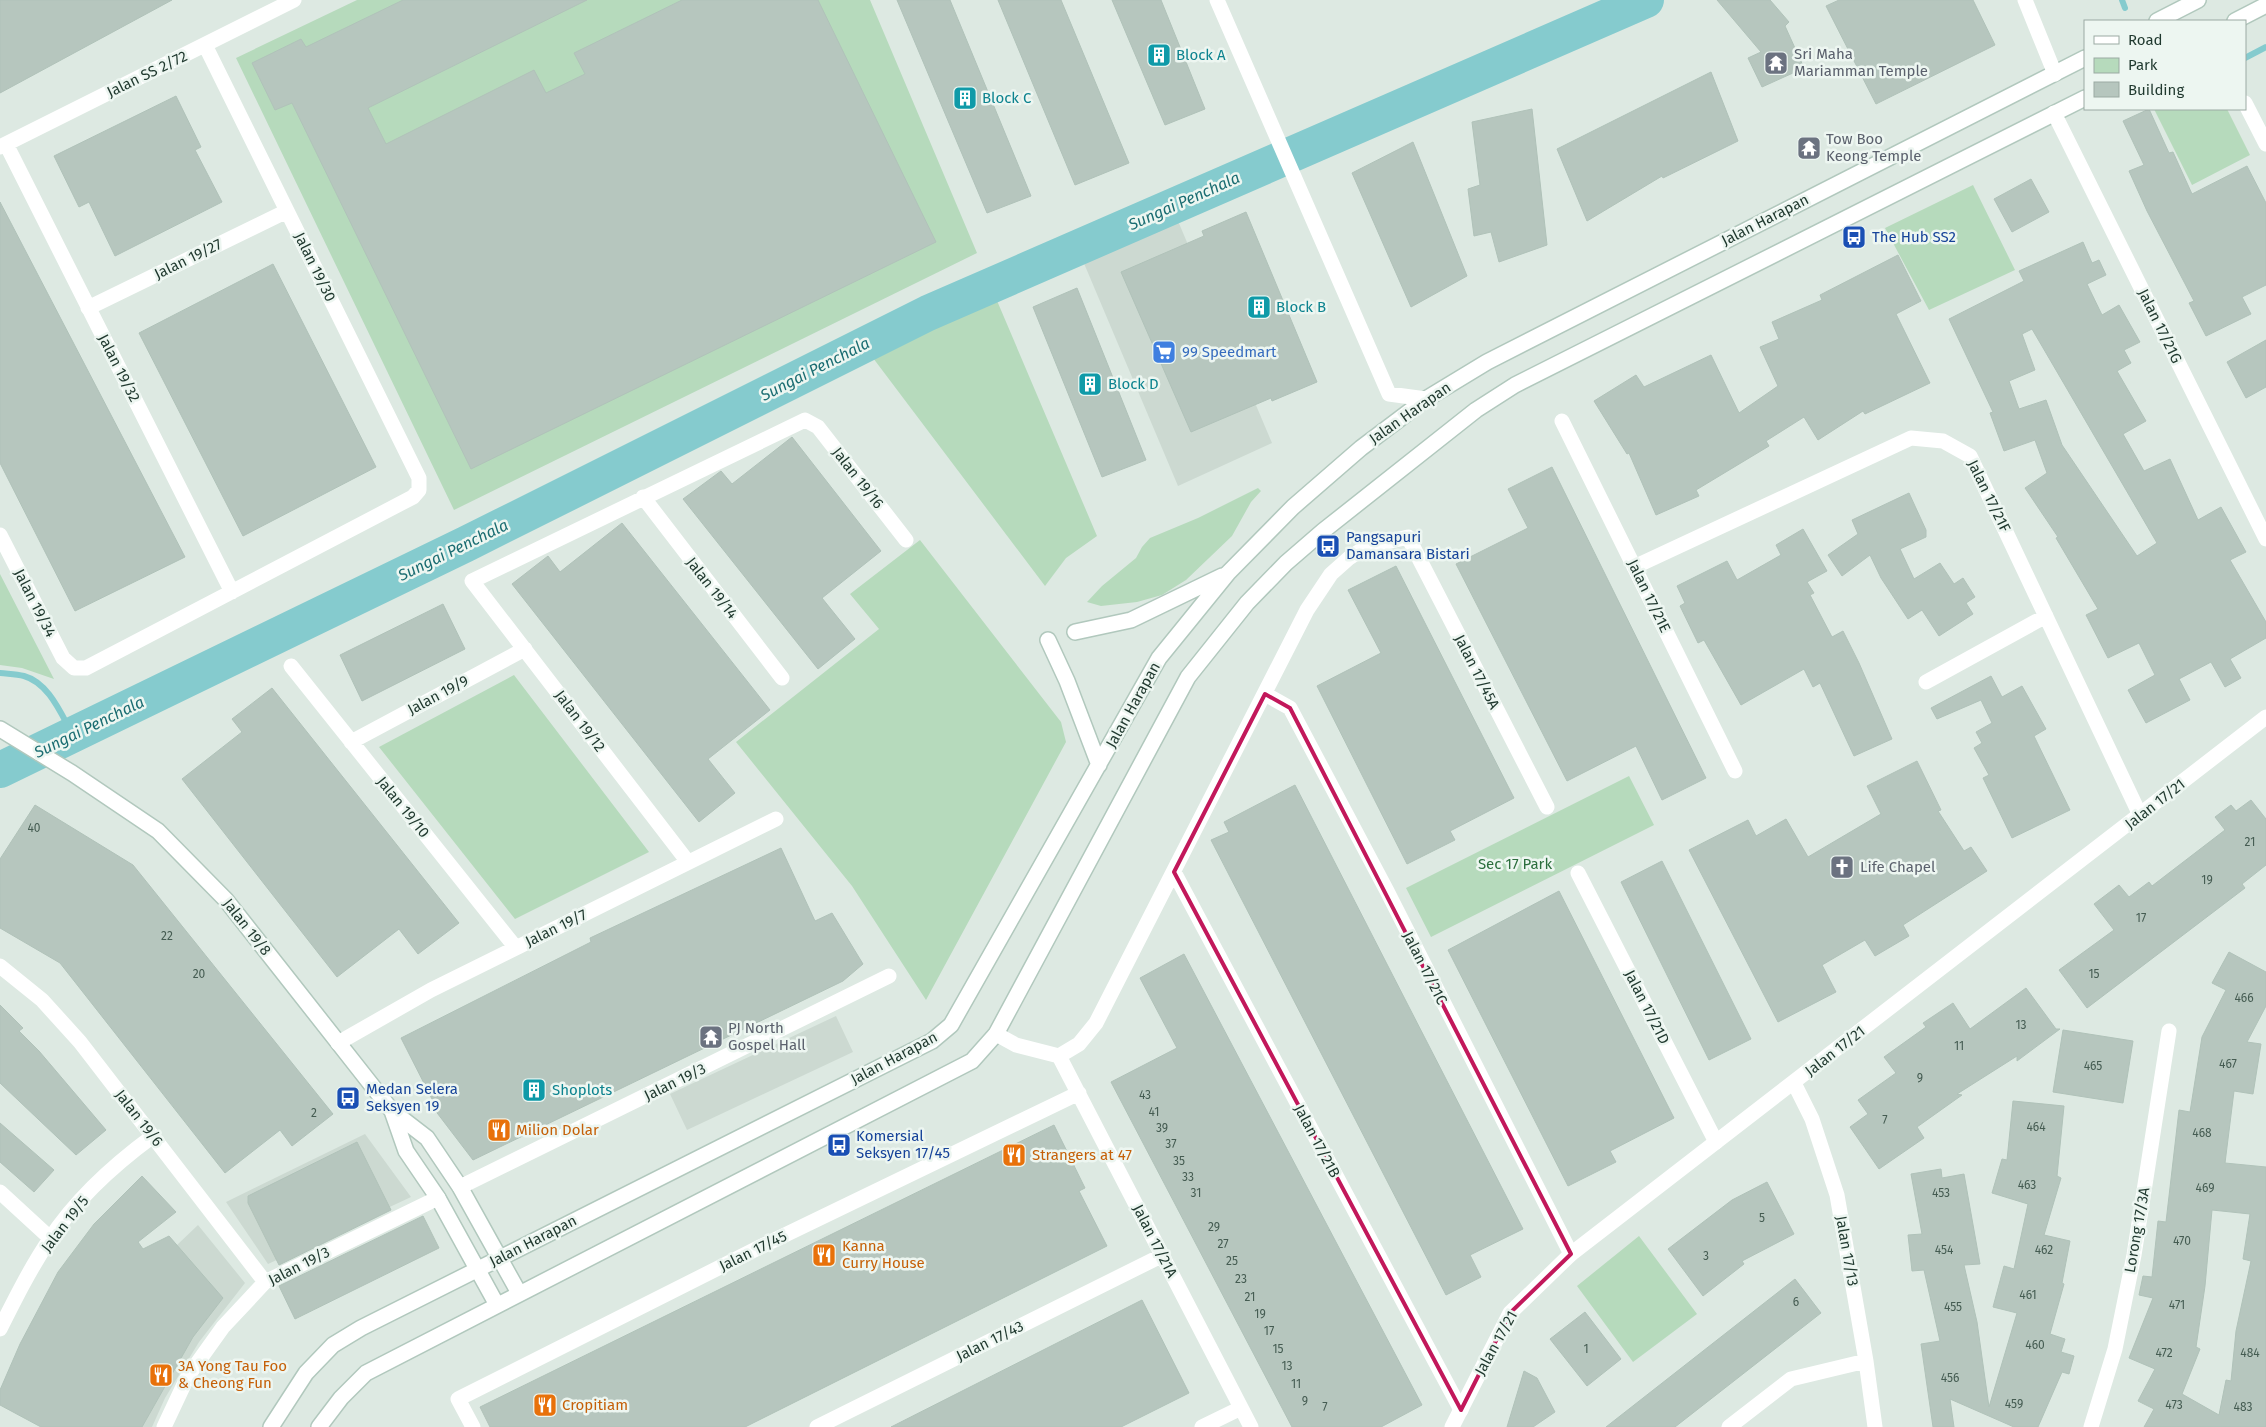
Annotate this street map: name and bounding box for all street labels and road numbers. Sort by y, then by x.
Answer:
street label: Jalan SS 2/72 [104,47,190,101]
street label: Jalan Harapan [1718,190,1812,250]
street label: Jalan 19/30 [291,229,339,305]
street label: Jalan 19/27 [151,235,225,283]
street label: Jalan 17/21G [2134,286,2186,366]
street label: Jalan 19/32 [94,331,144,405]
street label: Jalan Harapan [1366,378,1454,448]
street label: Jalan 19/16 [828,444,888,512]
street label: Jalan 17/21F [1964,457,2014,535]
street label: Jalan 19/14 [682,554,742,622]
street label: Jalan 17/21E [1624,556,1674,636]
street label: Jalan 19/34 [10,566,60,640]
street label: Jalan 17/45A [1451,632,1504,713]
street label: Jalan Harapan [1102,659,1164,751]
street label: Jalan 19/9 [404,671,472,719]
street label: Jalan 19/12 [551,687,609,755]
street label: Jalan 19/10 [373,773,433,841]
street label: Jalan 17/21 [2121,775,2189,833]
street label: Jalan 19/8 [219,895,275,959]
street label: Jalan 19/7 [522,905,590,951]
street label: Jalan 17/21C [1399,928,1451,1008]
street label: Jalan 17/21D [1621,967,1673,1047]
street label: Jalan 17/21 [1801,1022,1869,1080]
street label: Jalan Harapan [848,1028,940,1088]
street label: Jalan 19/3 [641,1059,709,1105]
street label: Jalan 19/6 [111,1086,167,1150]
street label: Jalan 17/21B [1290,1101,1344,1181]
street label: Lorong 17/3A [2121,1185,2153,1274]
street label: Jalan 19/5 [37,1192,93,1256]
street label: Jalan 17/21A [1129,1201,1181,1281]
street label: Jalan Harapan [486,1211,580,1271]
street label: Jalan 17/13 [1832,1214,1862,1288]
street label: Jalan 17/45 [716,1227,790,1275]
street label: Jalan 19/3 [265,1243,333,1289]
street label: Jalan 17/21 [1471,1308,1521,1378]
street label: Jalan 17/43 [953,1317,1027,1365]

